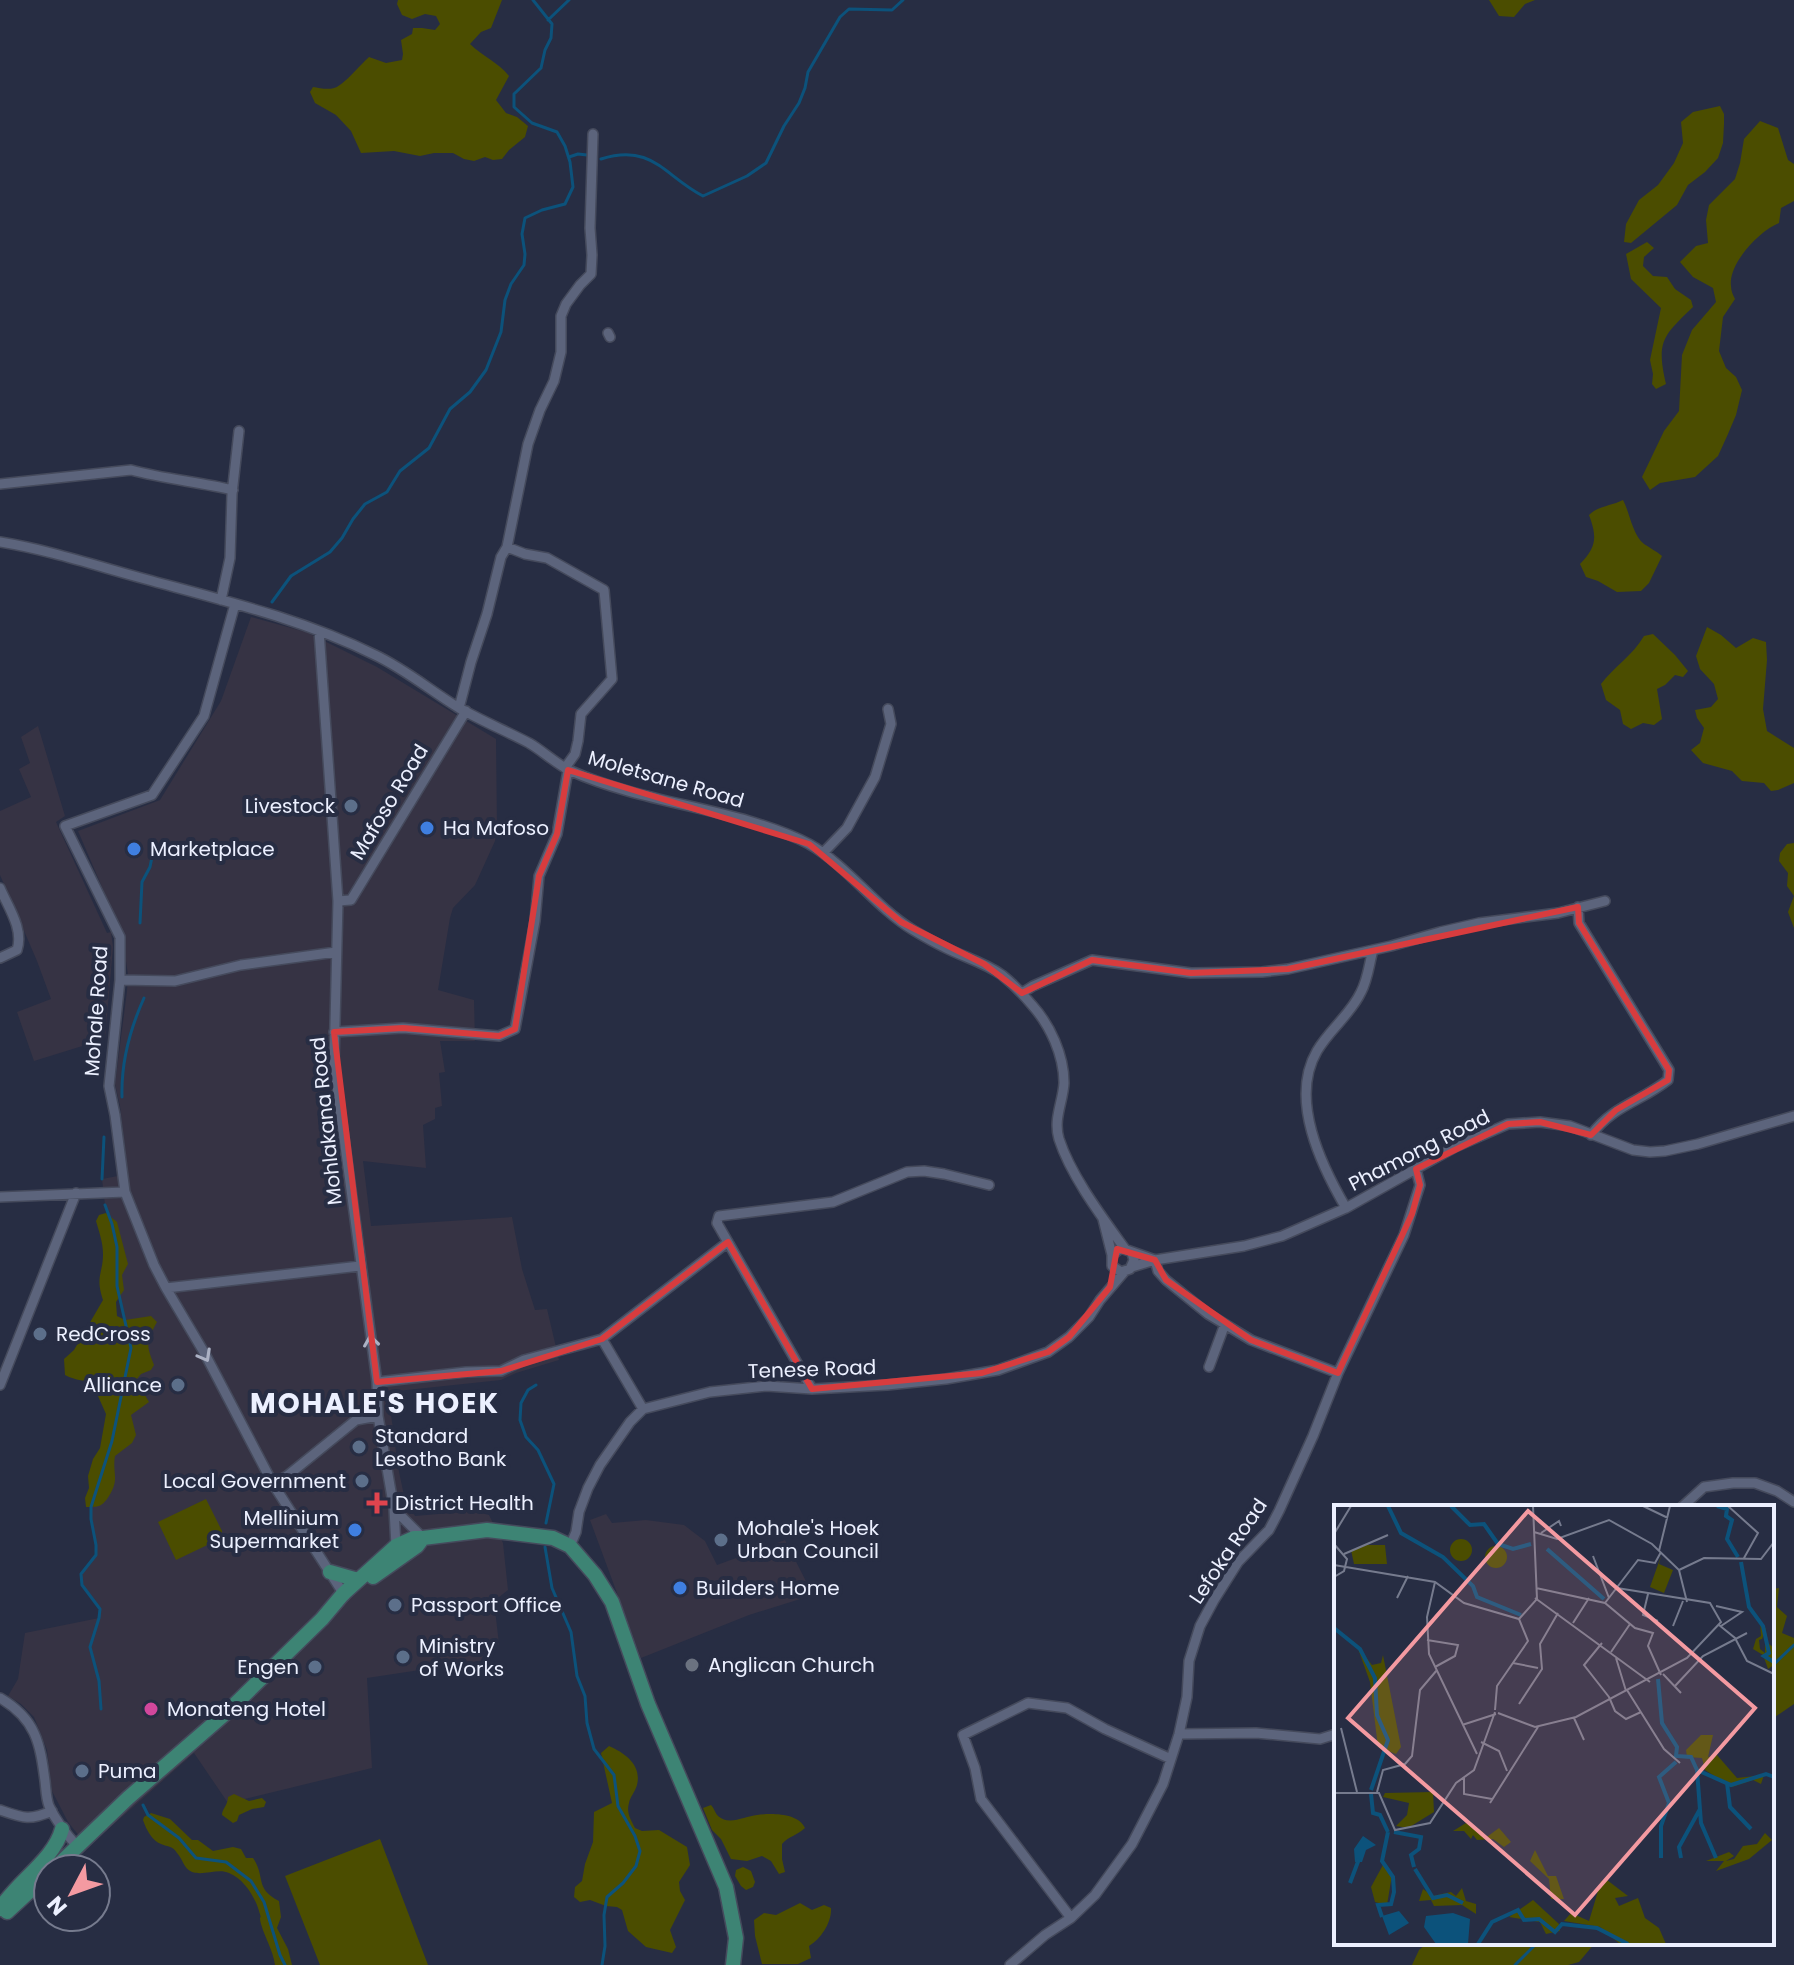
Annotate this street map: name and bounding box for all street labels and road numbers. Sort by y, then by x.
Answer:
street label: Mafoso Road [343,739,435,865]
street label: Moletsane Road [585,743,747,815]
street label: Mohale Road [77,945,115,1077]
street label: Mohlakana Road [303,1036,349,1206]
street label: Phamong Road [1344,1102,1494,1198]
street label: Tenese Road [747,1353,877,1385]
street label: Lefoka Road [1182,1493,1274,1609]

